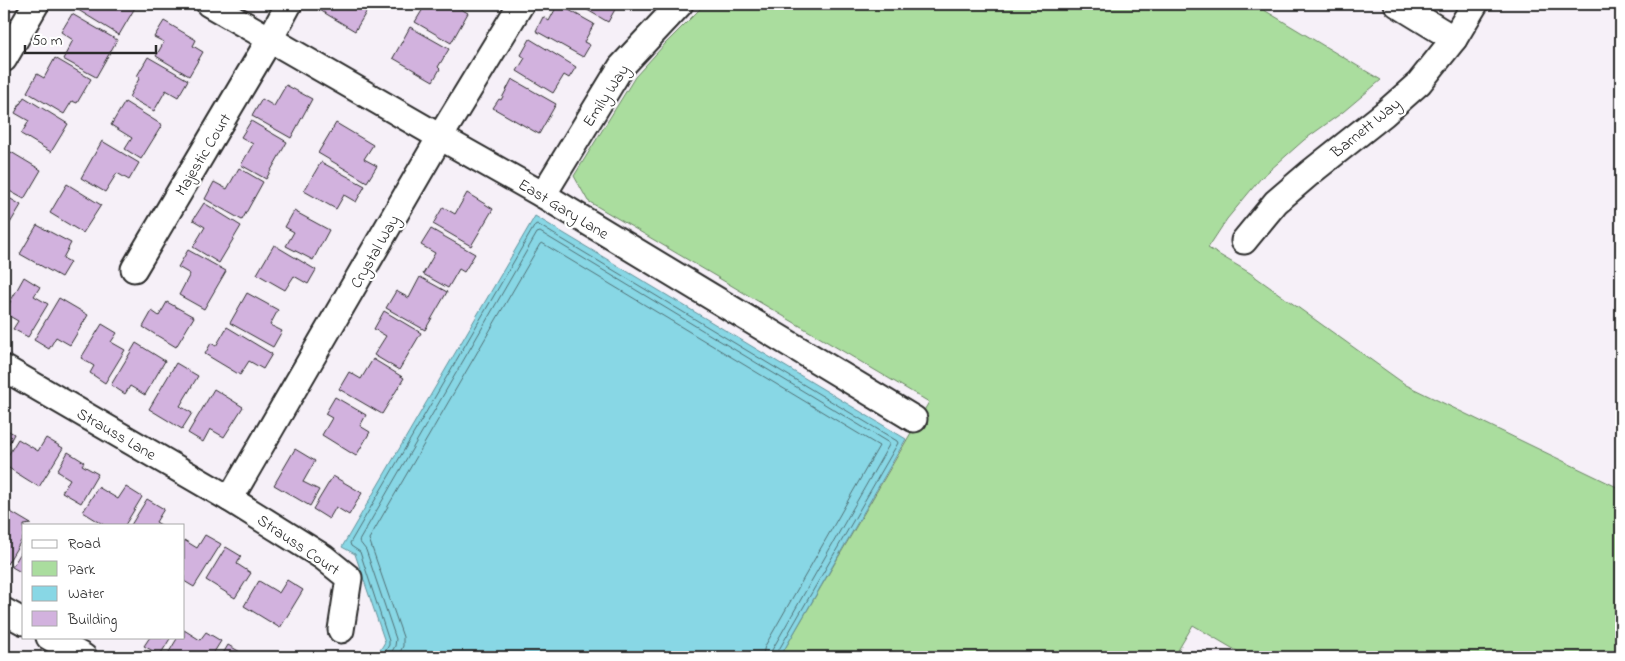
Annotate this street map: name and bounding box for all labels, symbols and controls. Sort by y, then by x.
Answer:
scale bar [25,22,156,54]
text: 50 m [32,30,63,52]
street label: Emily Way [577,60,636,132]
street label: Barnett Way [1325,93,1407,165]
street label: Majestic Court [170,109,238,201]
street label: East Gary Lane [513,173,614,247]
street label: Crystal Way [345,211,407,293]
street label: Strauss Lane [72,402,161,468]
street label: Strauss Court [252,509,345,583]
legend [22,524,185,638]
text: Road [68,533,101,555]
text: Park [68,559,96,581]
text: Water [68,583,104,605]
text: Building [67,609,117,632]

